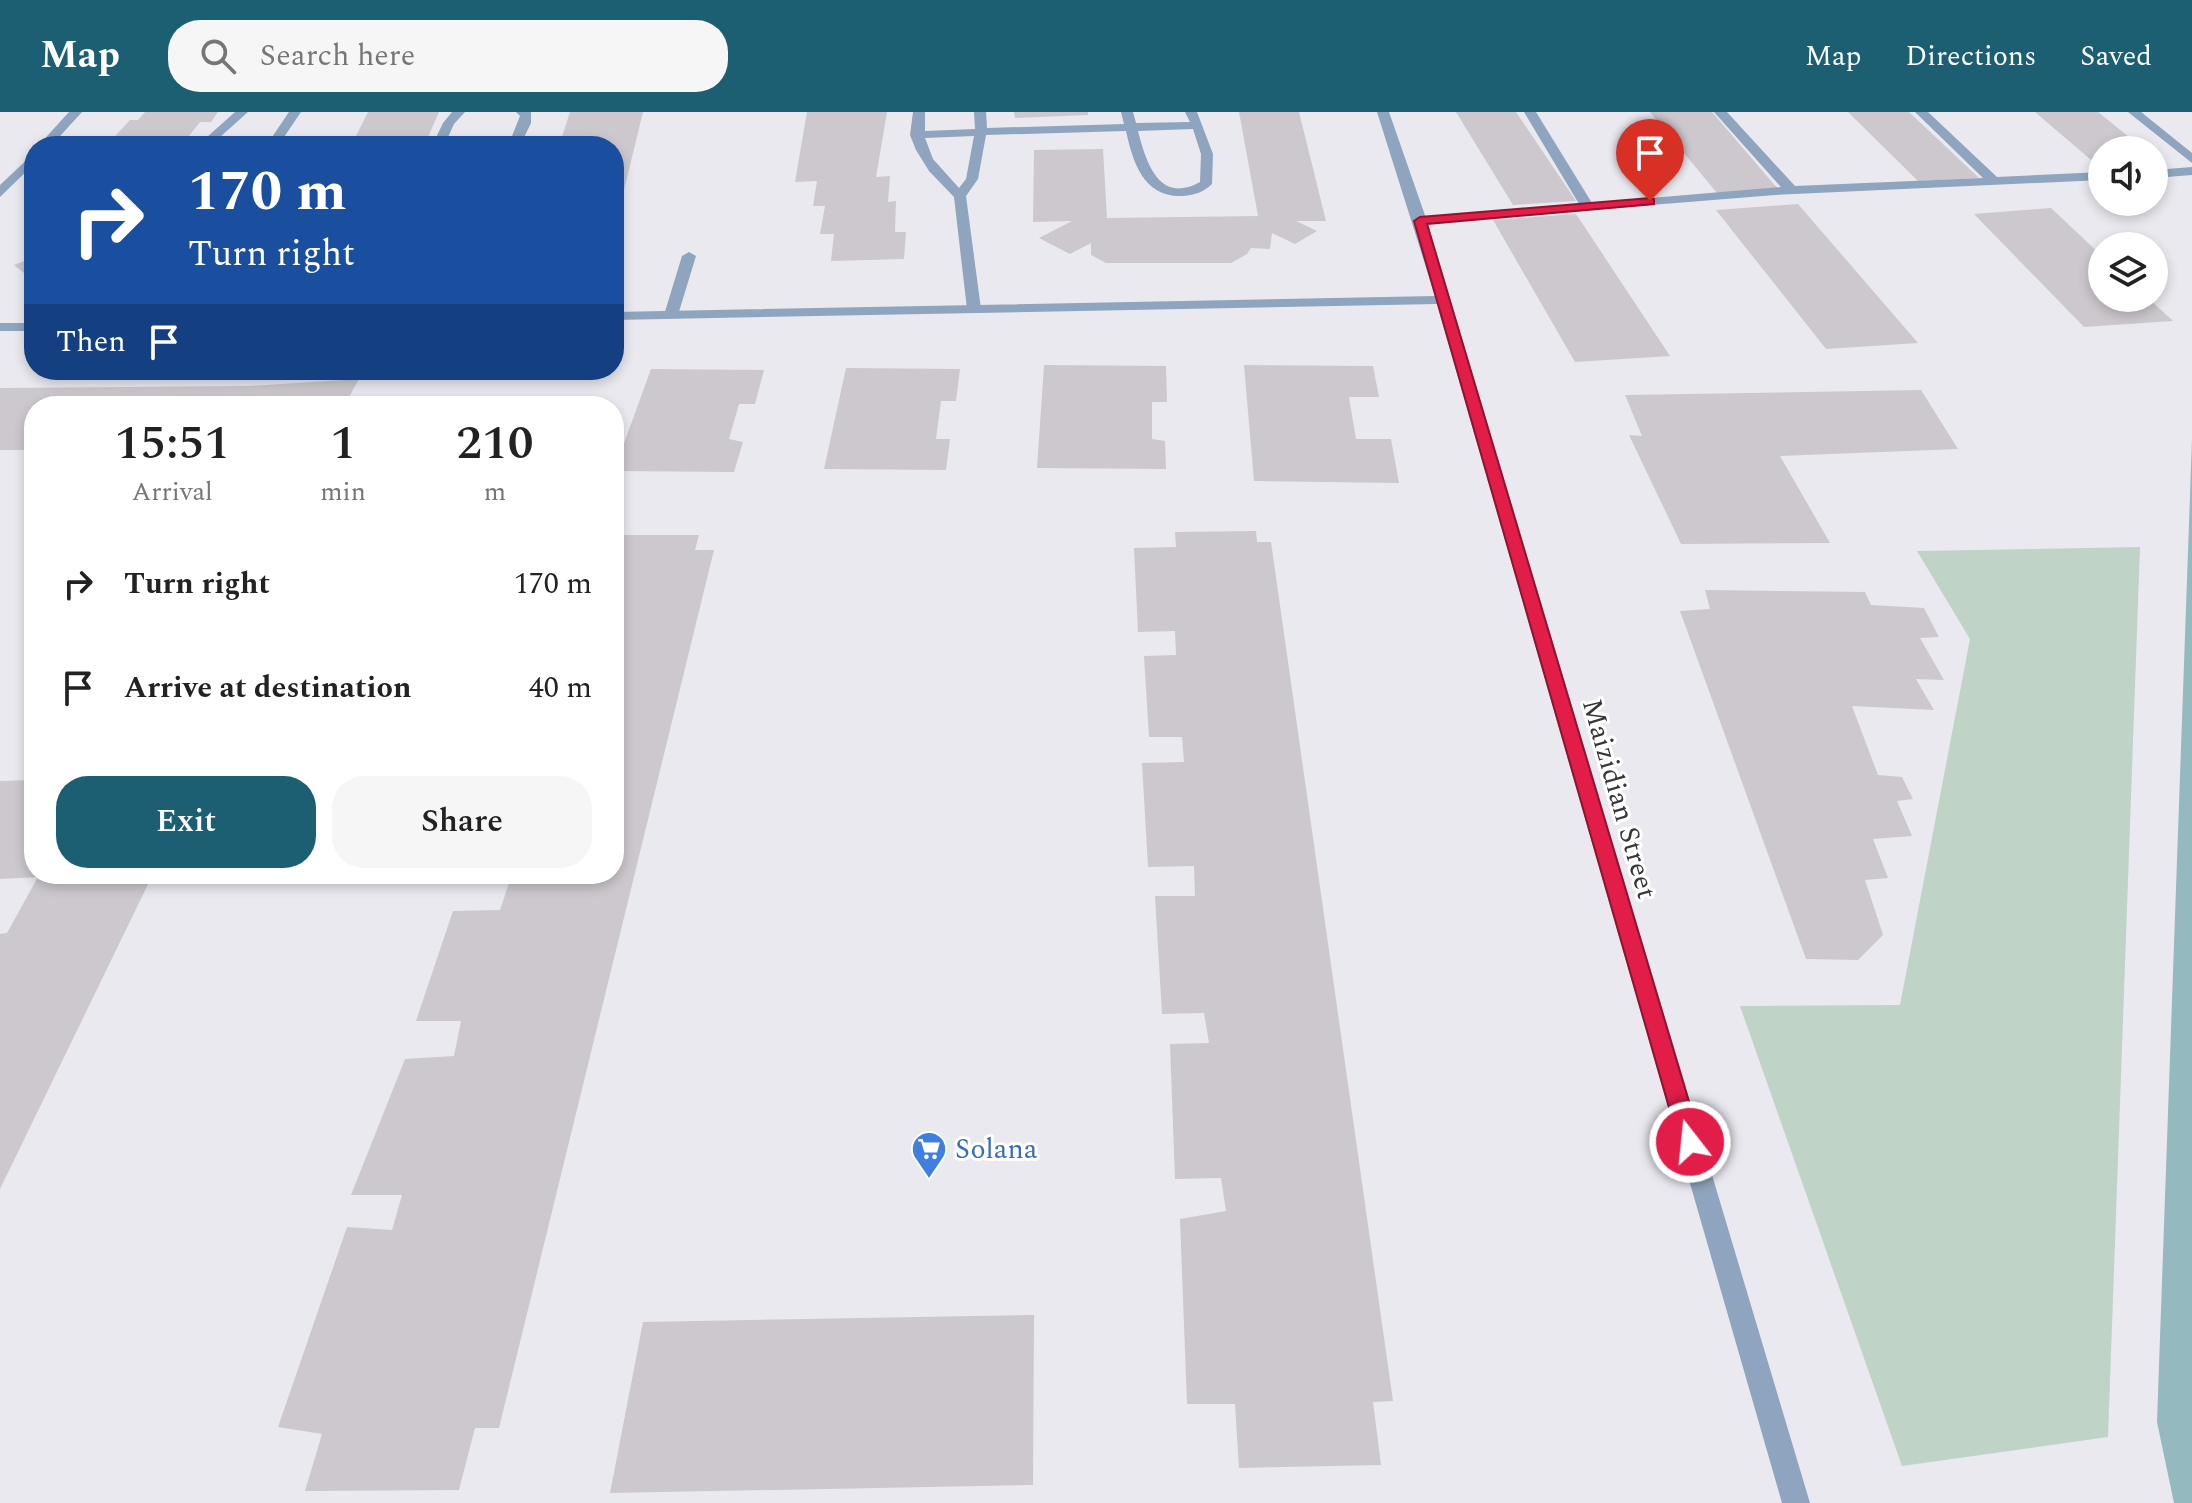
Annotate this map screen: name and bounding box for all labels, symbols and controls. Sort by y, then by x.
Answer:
search box [168,20,728,92]
text: Map [40,27,120,85]
text: Search here [260,33,415,79]
icon: search [196,34,240,78]
text: Map [1805,35,1862,78]
text: Directions [1906,35,2036,78]
text: Saved [2080,35,2152,78]
pin [1616,119,1684,201]
icon: arrive [1628,131,1672,175]
map controls [2088,136,2168,312]
button: sound [2088,136,2168,216]
text: 170 m [188,150,347,235]
icon: right [56,168,160,272]
text: Turn right [188,227,355,282]
button: layers [2088,232,2168,312]
text: Then [56,319,126,365]
icon: arrive [142,320,186,364]
text: 15:51 [114,407,230,480]
text: 1 [330,407,356,480]
text: 210 [456,407,534,480]
text: Arrival [132,472,213,512]
text: min [320,472,366,512]
text: m [484,472,506,512]
text: Turn right [124,561,270,607]
text: 170 m [514,561,592,607]
icon: right [56,562,100,606]
text: Arrive at destination [124,665,411,711]
text: 40 m [529,665,592,711]
icon: arrive [56,666,100,710]
street label: Maizidian Street [1570,694,1668,904]
button: Exit [56,776,316,868]
button: Share [332,776,592,868]
position arrow [1648,1100,1732,1184]
place label: Solana [955,1128,1038,1171]
supermarket icon: Solana [910,1130,948,1180]

